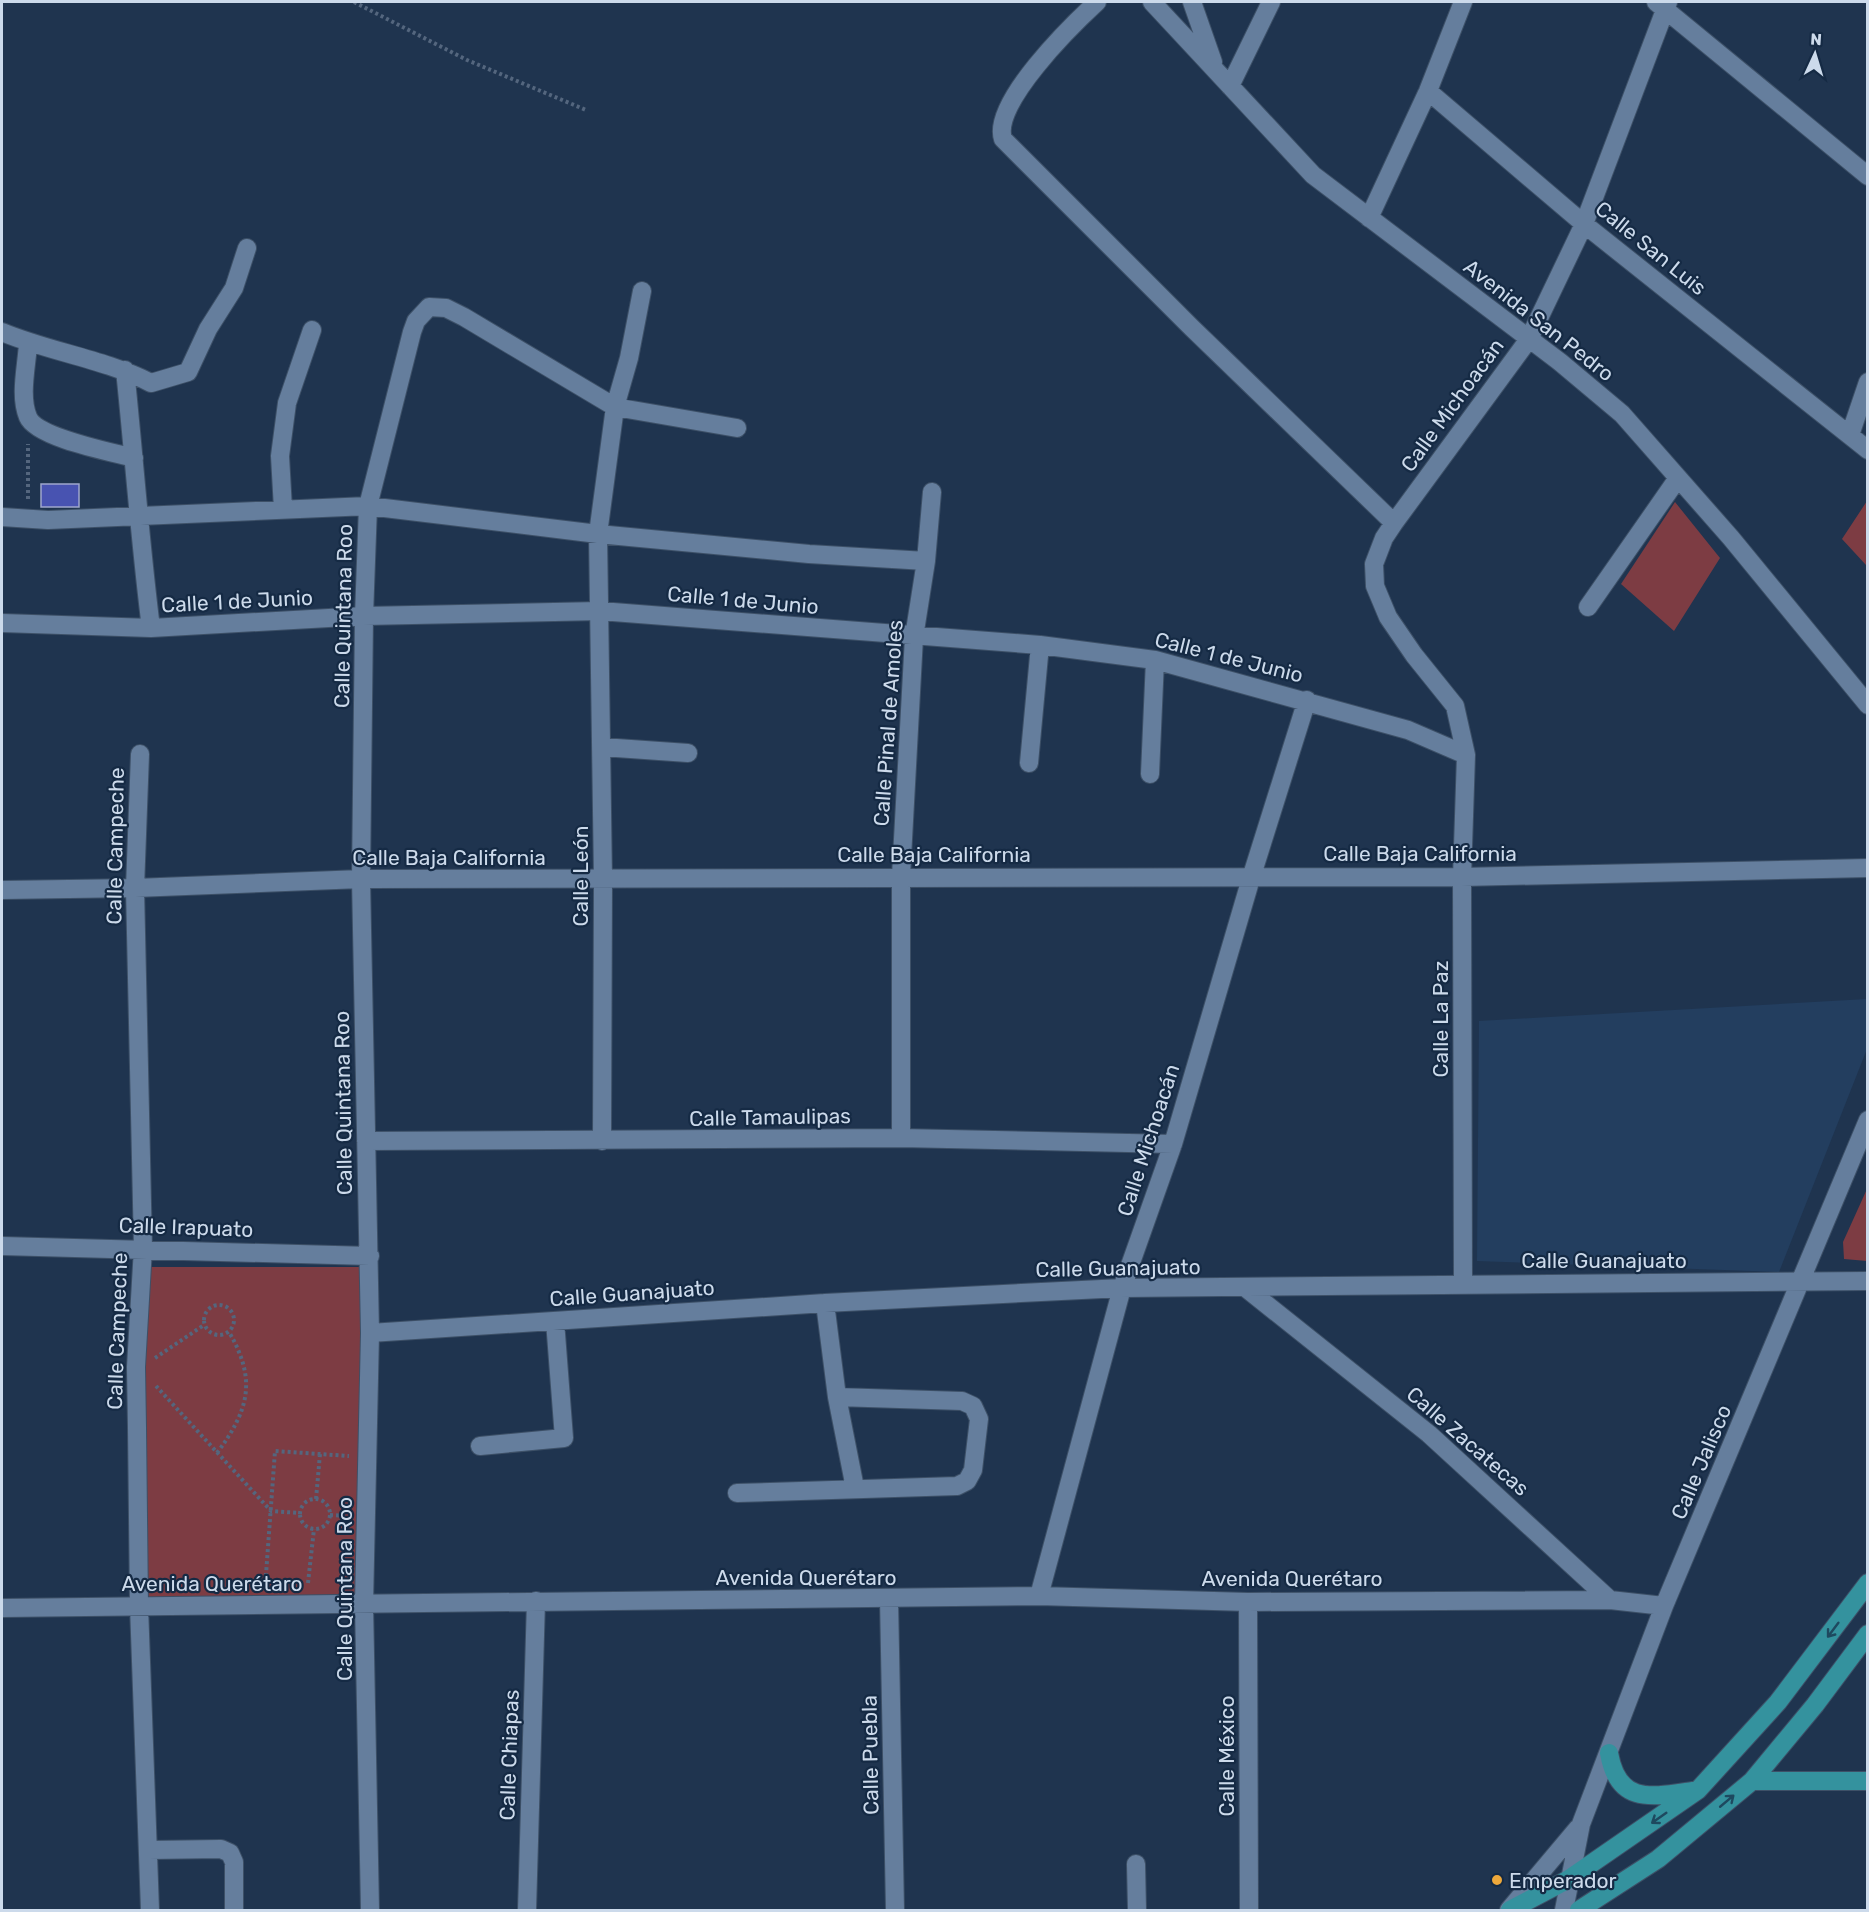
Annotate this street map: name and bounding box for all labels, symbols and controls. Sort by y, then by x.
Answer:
north arrow [1785,24,1845,84]
text: N [1810,30,1822,49]
street label: Calle San Luis [1591,196,1711,300]
street label: Avenida San Pedro [1459,254,1619,386]
street label: Calle Michoacán [1395,334,1509,476]
street label: Calle Quintana Roo [329,524,357,708]
street label: Calle 1 de Junio [666,581,820,619]
street label: Calle 1 de Junio [160,585,314,617]
street label: Calle Pinal de Amoles [868,619,908,827]
street label: Calle 1 de Junio [1152,626,1306,688]
street label: Calle Campeche [101,767,129,925]
street label: Calle León [568,826,593,926]
street label: Calle Baja California [1323,841,1517,866]
street label: Calle Baja California [837,842,1031,867]
street label: Calle Baja California [352,845,546,870]
street label: Calle La Paz [1428,961,1453,1077]
street label: Calle Quintana Roo [329,1011,357,1195]
street label: Calle Michoacán [1112,1061,1184,1219]
street label: Calle Tamaulipas [689,1103,851,1131]
street label: Calle Irapuato [118,1212,254,1242]
street label: Calle Guanajuato [1521,1248,1687,1273]
street label: Calle Campeche [102,1252,132,1410]
street label: Calle Guanajuato [1035,1254,1201,1282]
street label: Calle Guanajuato [549,1275,715,1311]
street label: Calle Zacatecas [1402,1381,1534,1501]
street label: Calle Jalisco [1666,1401,1736,1523]
street label: Calle Quintana Roo [332,1497,357,1681]
street label: Avenida Querétaro [715,1565,897,1590]
street label: Avenida Querétaro [1201,1566,1383,1591]
street label: Avenida Querétaro [121,1571,303,1596]
one-way arrow [1827,1622,1840,1638]
street label: Calle Chiapas [494,1689,524,1821]
street label: Calle Puebla [856,1695,884,1815]
street label: Calle México [1214,1696,1239,1816]
one-way arrow [1719,1795,1735,1808]
one-way arrow [1651,1812,1668,1824]
place label: Emperador [1509,1868,1617,1893]
marker: Emperador [1490,1873,1504,1887]

